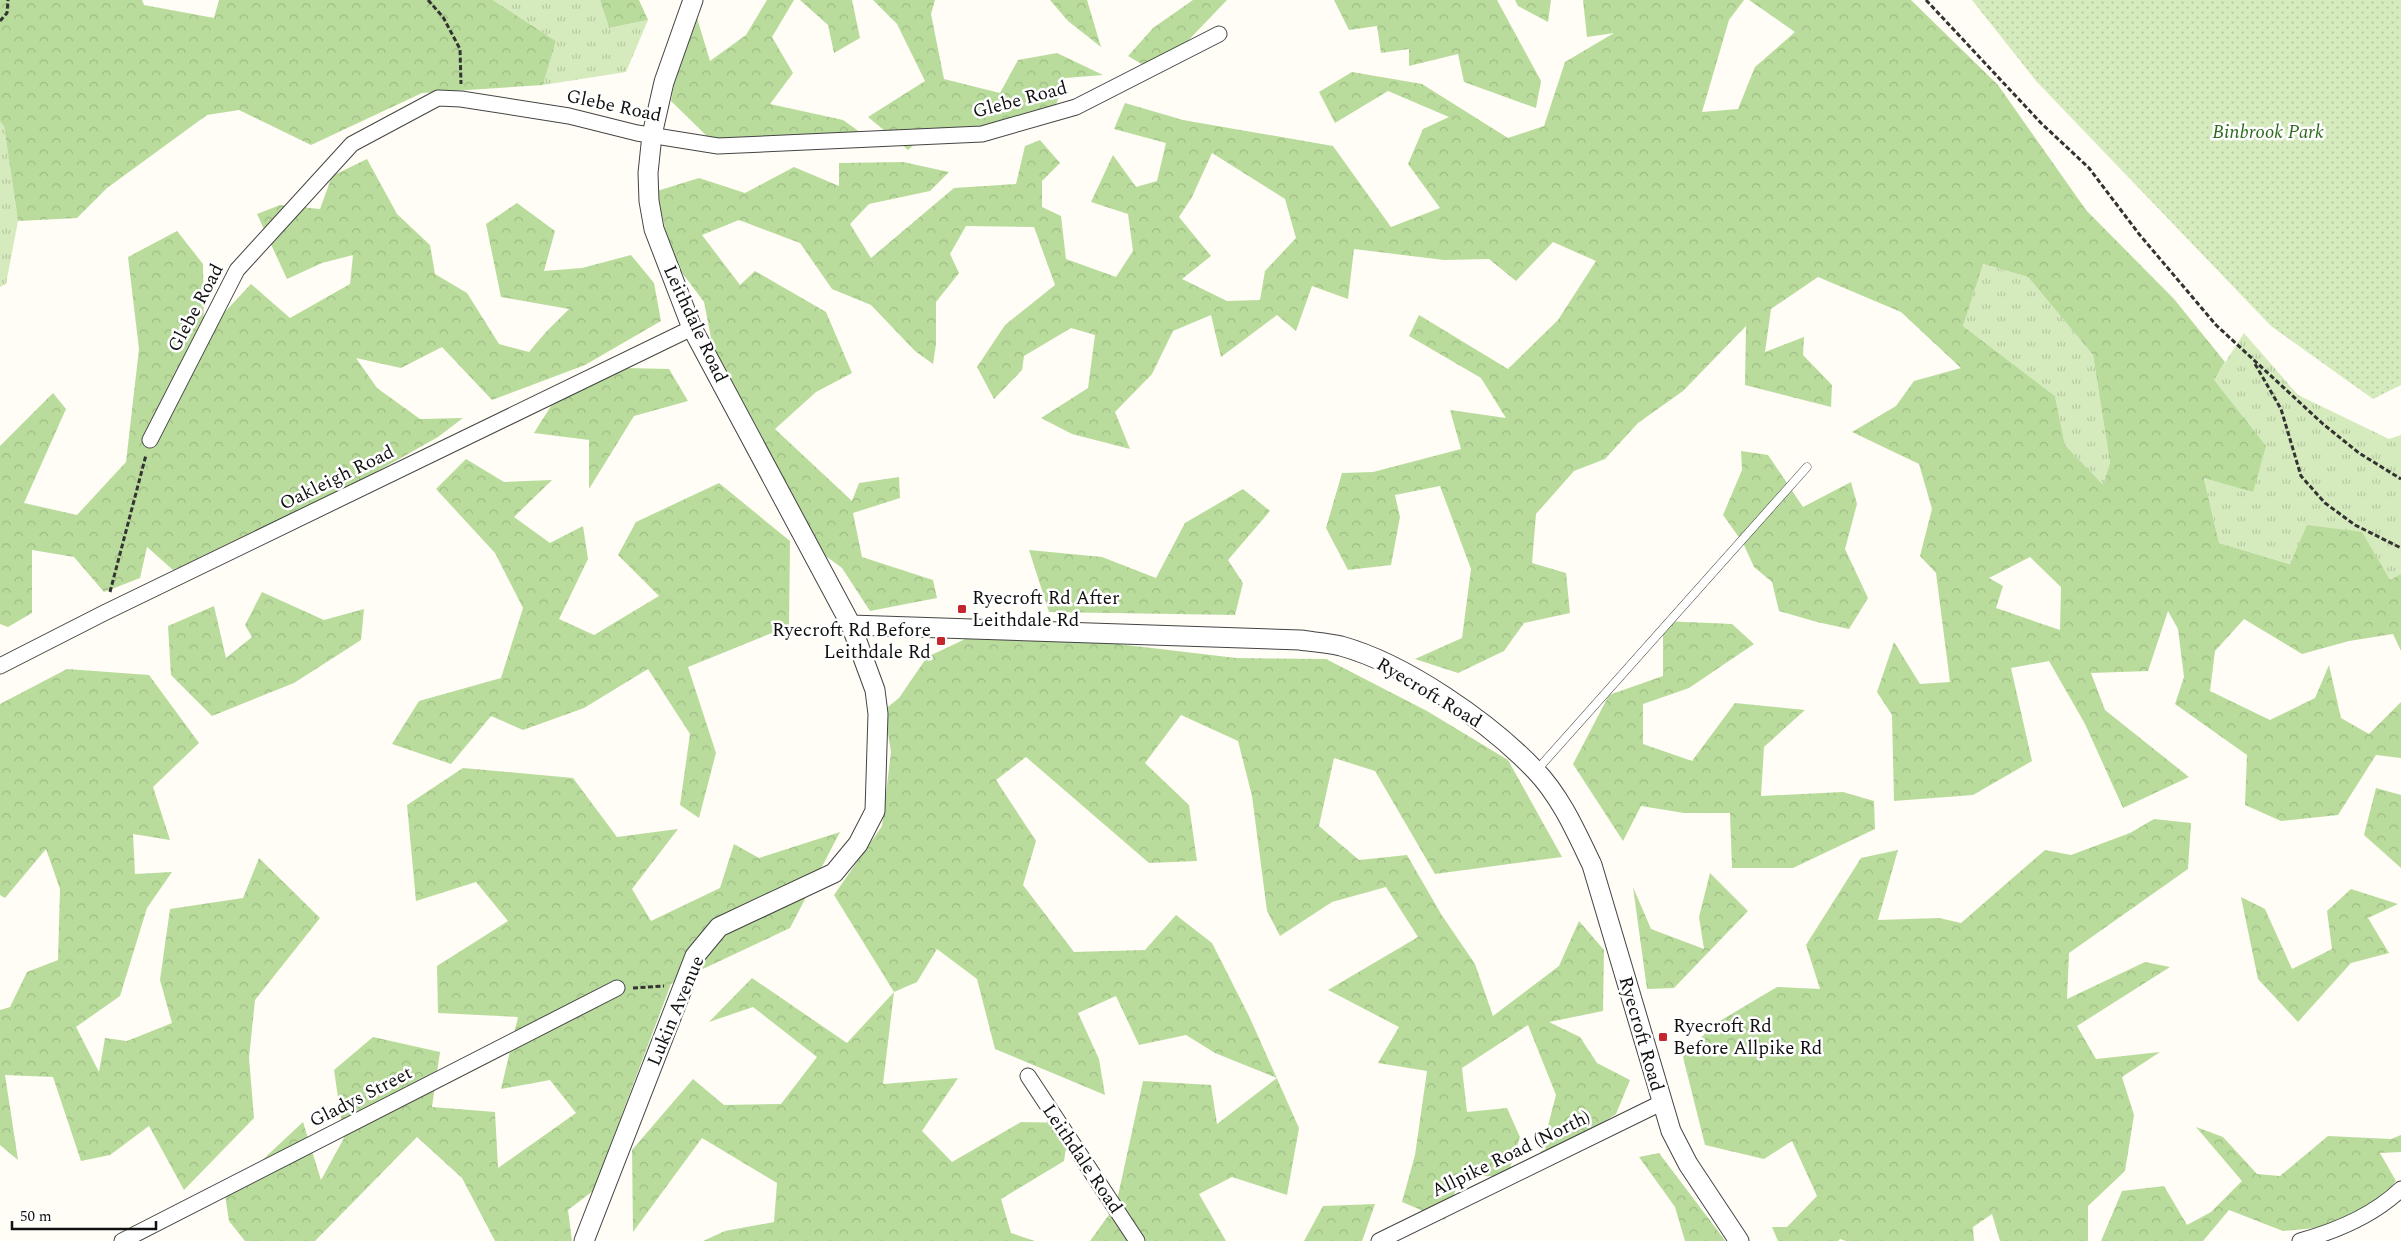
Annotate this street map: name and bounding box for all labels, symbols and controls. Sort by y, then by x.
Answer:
street label: Glebe Road [969,73,1071,127]
street label: Glebe Road [564,82,664,130]
park label: Binbrook Park [2212,118,2324,147]
street label: Glebe Road [160,258,232,358]
street label: Leithdale Road [655,260,735,388]
street label: Oakleigh Road [275,438,399,518]
place label: Ryecroft Rd After Leithdale Rd [972,584,1120,635]
marker: Ryecroft Rd After Leithdale Rd [956,603,968,615]
place label: Ryecroft Rd Before Leithdale Rd [772,616,931,667]
marker: Ryecroft Rd Before Leithdale Rd [935,635,947,647]
street label: Ryecroft Road [1371,650,1487,736]
street label: Lukin Avenue [640,951,712,1071]
street label: Ryecroft Road [1611,973,1671,1095]
place label: Ryecroft Rd Before Allpike Rd [1673,1012,1822,1063]
marker: Ryecroft Rd Before Allpike Rd [1657,1031,1669,1043]
street label: Gladys Street [305,1059,418,1135]
street label: Leithdale Road [1034,1098,1130,1220]
street label: Allpike Road (North) [1427,1103,1595,1205]
scale bar [12,1198,156,1230]
text: 50 m [20,1205,52,1228]

